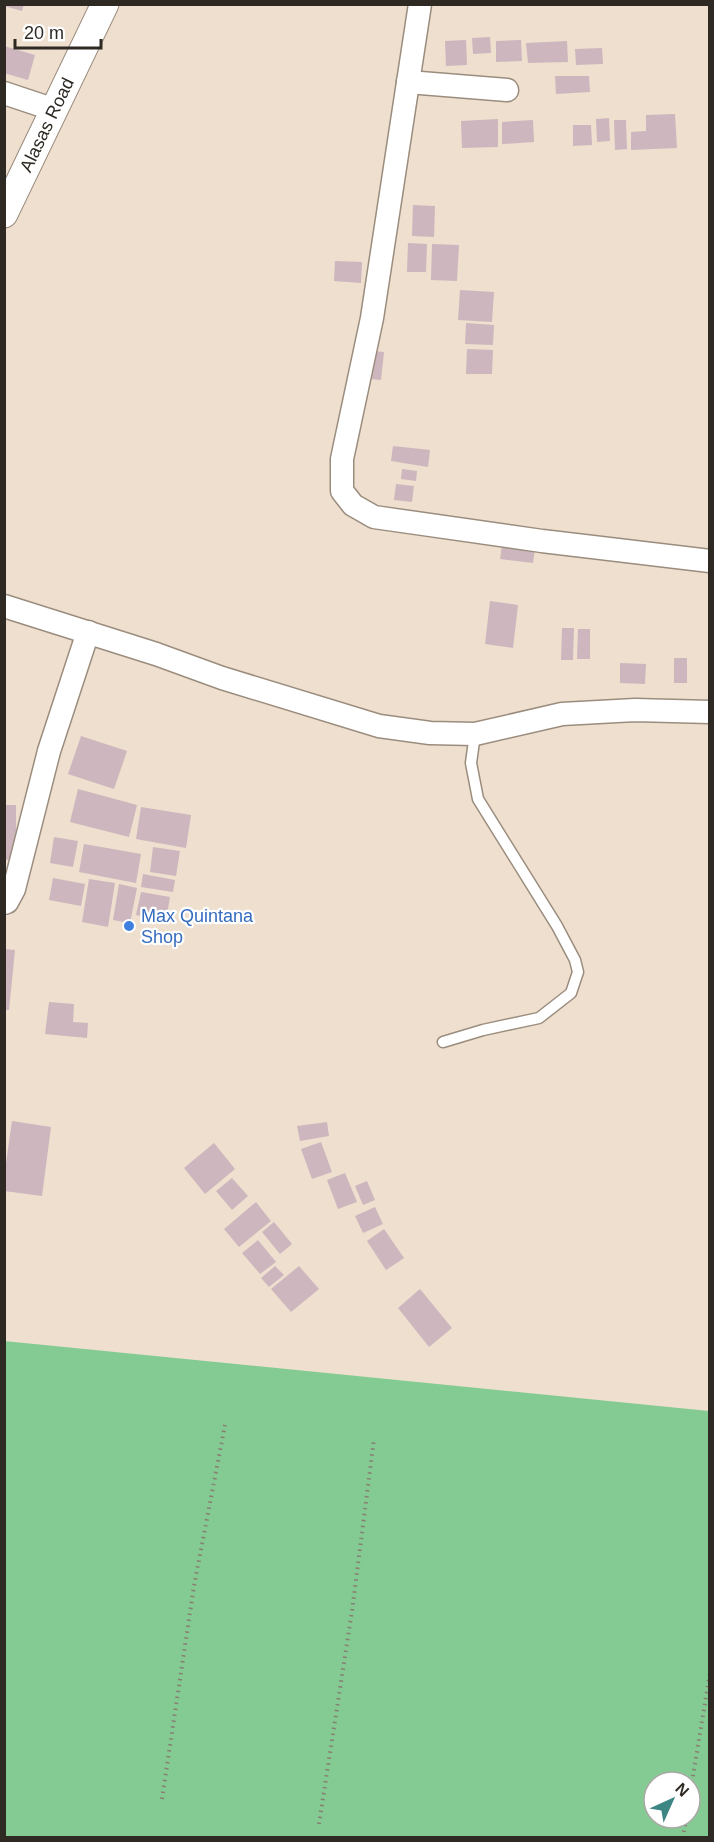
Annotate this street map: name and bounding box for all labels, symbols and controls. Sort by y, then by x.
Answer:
scale bar [15,12,100,50]
text: 20 m [24,23,64,43]
street label: Alasas Road [16,74,78,175]
place label: Max Quintana Shop [141,906,254,947]
marker: Max Quintana Shop [122,919,136,933]
north arrow [642,1770,702,1830]
text: N [672,1780,692,1800]

